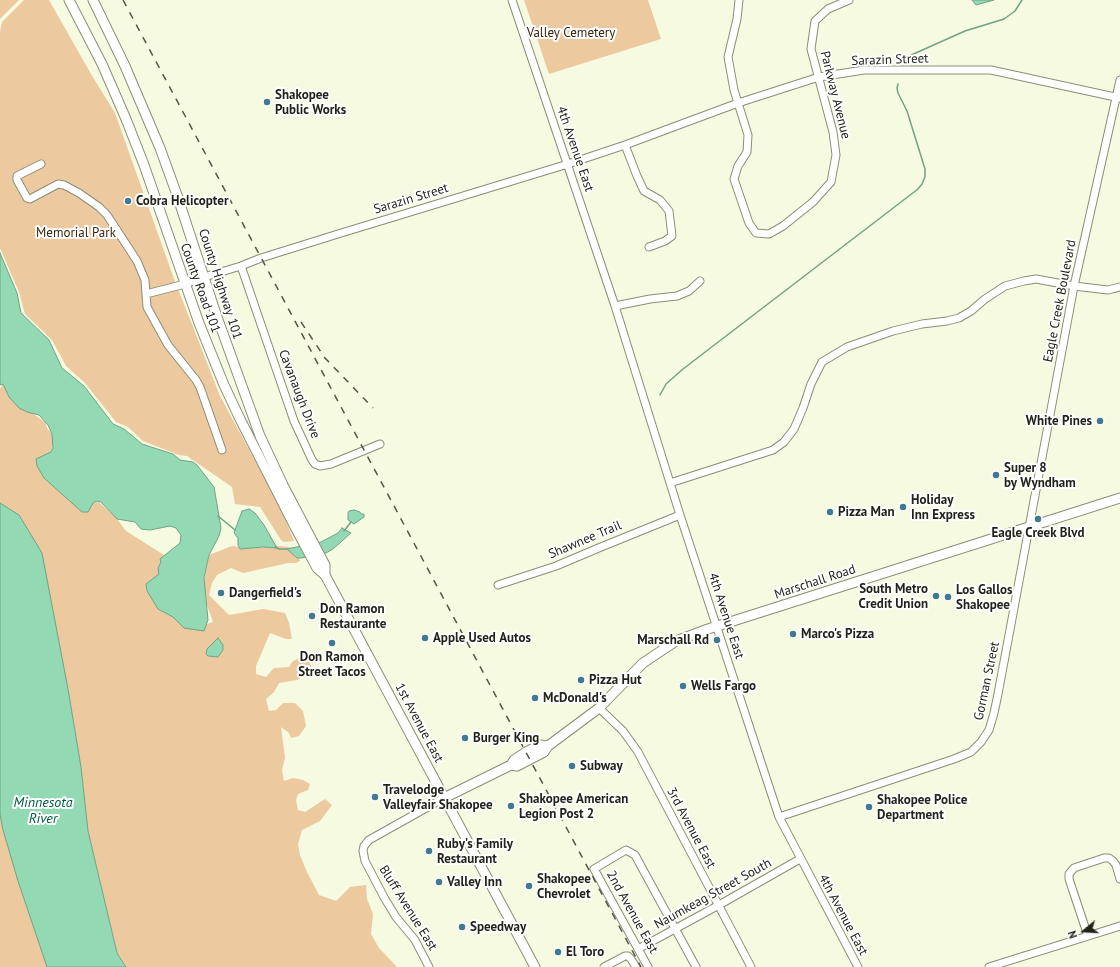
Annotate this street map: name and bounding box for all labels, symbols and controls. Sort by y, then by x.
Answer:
park label: Valley Cemetery [527,25,615,41]
street label: Parkway Avenue [817,49,853,141]
street label: Sarazin Street [851,51,929,69]
place label: Shakopee Public Works [275,87,346,118]
marker: Shakopee Public Works [262,97,272,107]
street label: 4th Avenue East [553,104,597,194]
street label: Sarazin Street [372,180,450,218]
place label: Cobra Helicopter [136,193,228,209]
marker: Cobra Helicopter [123,196,133,206]
park label: Memorial Park [36,225,116,241]
street label: County Highway 101 [195,227,245,341]
street label: Eagle Creek Boulevard [1040,238,1080,364]
street label: County Road 101 [177,241,223,335]
street label: Cavanaugh Drive [275,348,323,440]
place label: White Pines [1026,413,1092,429]
marker: White Pines [1095,416,1105,426]
place label: Super 8 by Wyndham [1004,460,1076,491]
marker: Super 8 by Wyndham [991,470,1001,480]
place label: Holiday Inn Express [911,492,975,523]
marker: Holiday Inn Express [898,502,908,512]
place label: Pizza Man [838,504,895,520]
marker: Pizza Man [825,507,835,517]
marker: Eagle Creek Blvd [1033,514,1043,524]
street label: Shawnee Trail [546,518,624,562]
place label: Eagle Creek Blvd [991,525,1085,541]
street label: Marschall Road [772,562,858,602]
street label: 4th Avenue East [705,571,747,661]
place label: South Metro Credit Union [859,581,928,612]
place label: Los Gallos Shakopee [956,582,1012,613]
place label: Dangerfield's [229,585,302,601]
marker: Dangerfield's [216,588,226,598]
marker: South Metro Credit Union [931,591,941,601]
marker: Los Gallos Shakopee [943,592,953,602]
place label: Don Ramon Restaurante [320,601,386,632]
marker: Don Ramon Restaurante [307,611,317,621]
place label: Marco's Pizza [801,626,874,642]
marker: Marco's Pizza [788,629,798,639]
place label: Apple Used Autos [433,630,531,646]
place label: Marschall Rd [637,632,709,648]
marker: Apple Used Autos [420,633,430,643]
marker: Marschall Rd [712,635,722,645]
marker: Don Ramon Street Tacos [327,638,337,648]
street label: Gorman Street [971,640,1003,722]
place label: Don Ramon Street Tacos [298,649,366,680]
place label: Pizza Hut [589,672,642,688]
marker: Pizza Hut [576,675,586,685]
place label: Wells Fargo [691,678,756,694]
street label: 1st Avenue East [392,681,446,765]
marker: Wells Fargo [678,681,688,691]
place label: McDonald's [543,690,607,706]
marker: McDonald's [530,693,540,703]
place label: Burger King [473,730,539,746]
marker: Burger King [460,733,470,743]
place label: Subway [580,758,623,774]
marker: Subway [567,761,577,771]
place label: Travelodge Valleyfair Shakopee [383,782,493,813]
street label: 3rd Avenue East [663,785,719,871]
place label: Shakopee American Legion Post 2 [519,791,628,822]
marker: Travelodge Valleyfair Shakopee [370,792,380,802]
place label: Shakopee Police Department [877,792,967,823]
water label: Minnesota River [13,795,73,828]
marker: Shakopee American Legion Post 2 [506,801,516,811]
marker: Shakopee Police Department [864,802,874,812]
place label: Ruby's Family Restaurant [437,836,513,867]
marker: Ruby's Family Restaurant [424,846,434,856]
street label: Naumkeag Street South [652,855,774,933]
street label: Bluff Avenue East [376,863,440,953]
street label: 2nd Avenue East [603,868,661,956]
place label: Shakopee Chevrolet [537,871,591,902]
street label: 4th Avenue East [815,872,871,958]
place label: Valley Inn [447,874,502,890]
marker: Valley Inn [434,877,444,887]
marker: Shakopee Chevrolet [524,881,534,891]
north arrow [1064,911,1104,951]
place label: Speedway [470,919,526,935]
marker: Speedway [457,922,467,932]
text: N [1065,929,1080,940]
place label: El Toro [566,944,604,960]
marker: El Toro [553,947,563,957]

